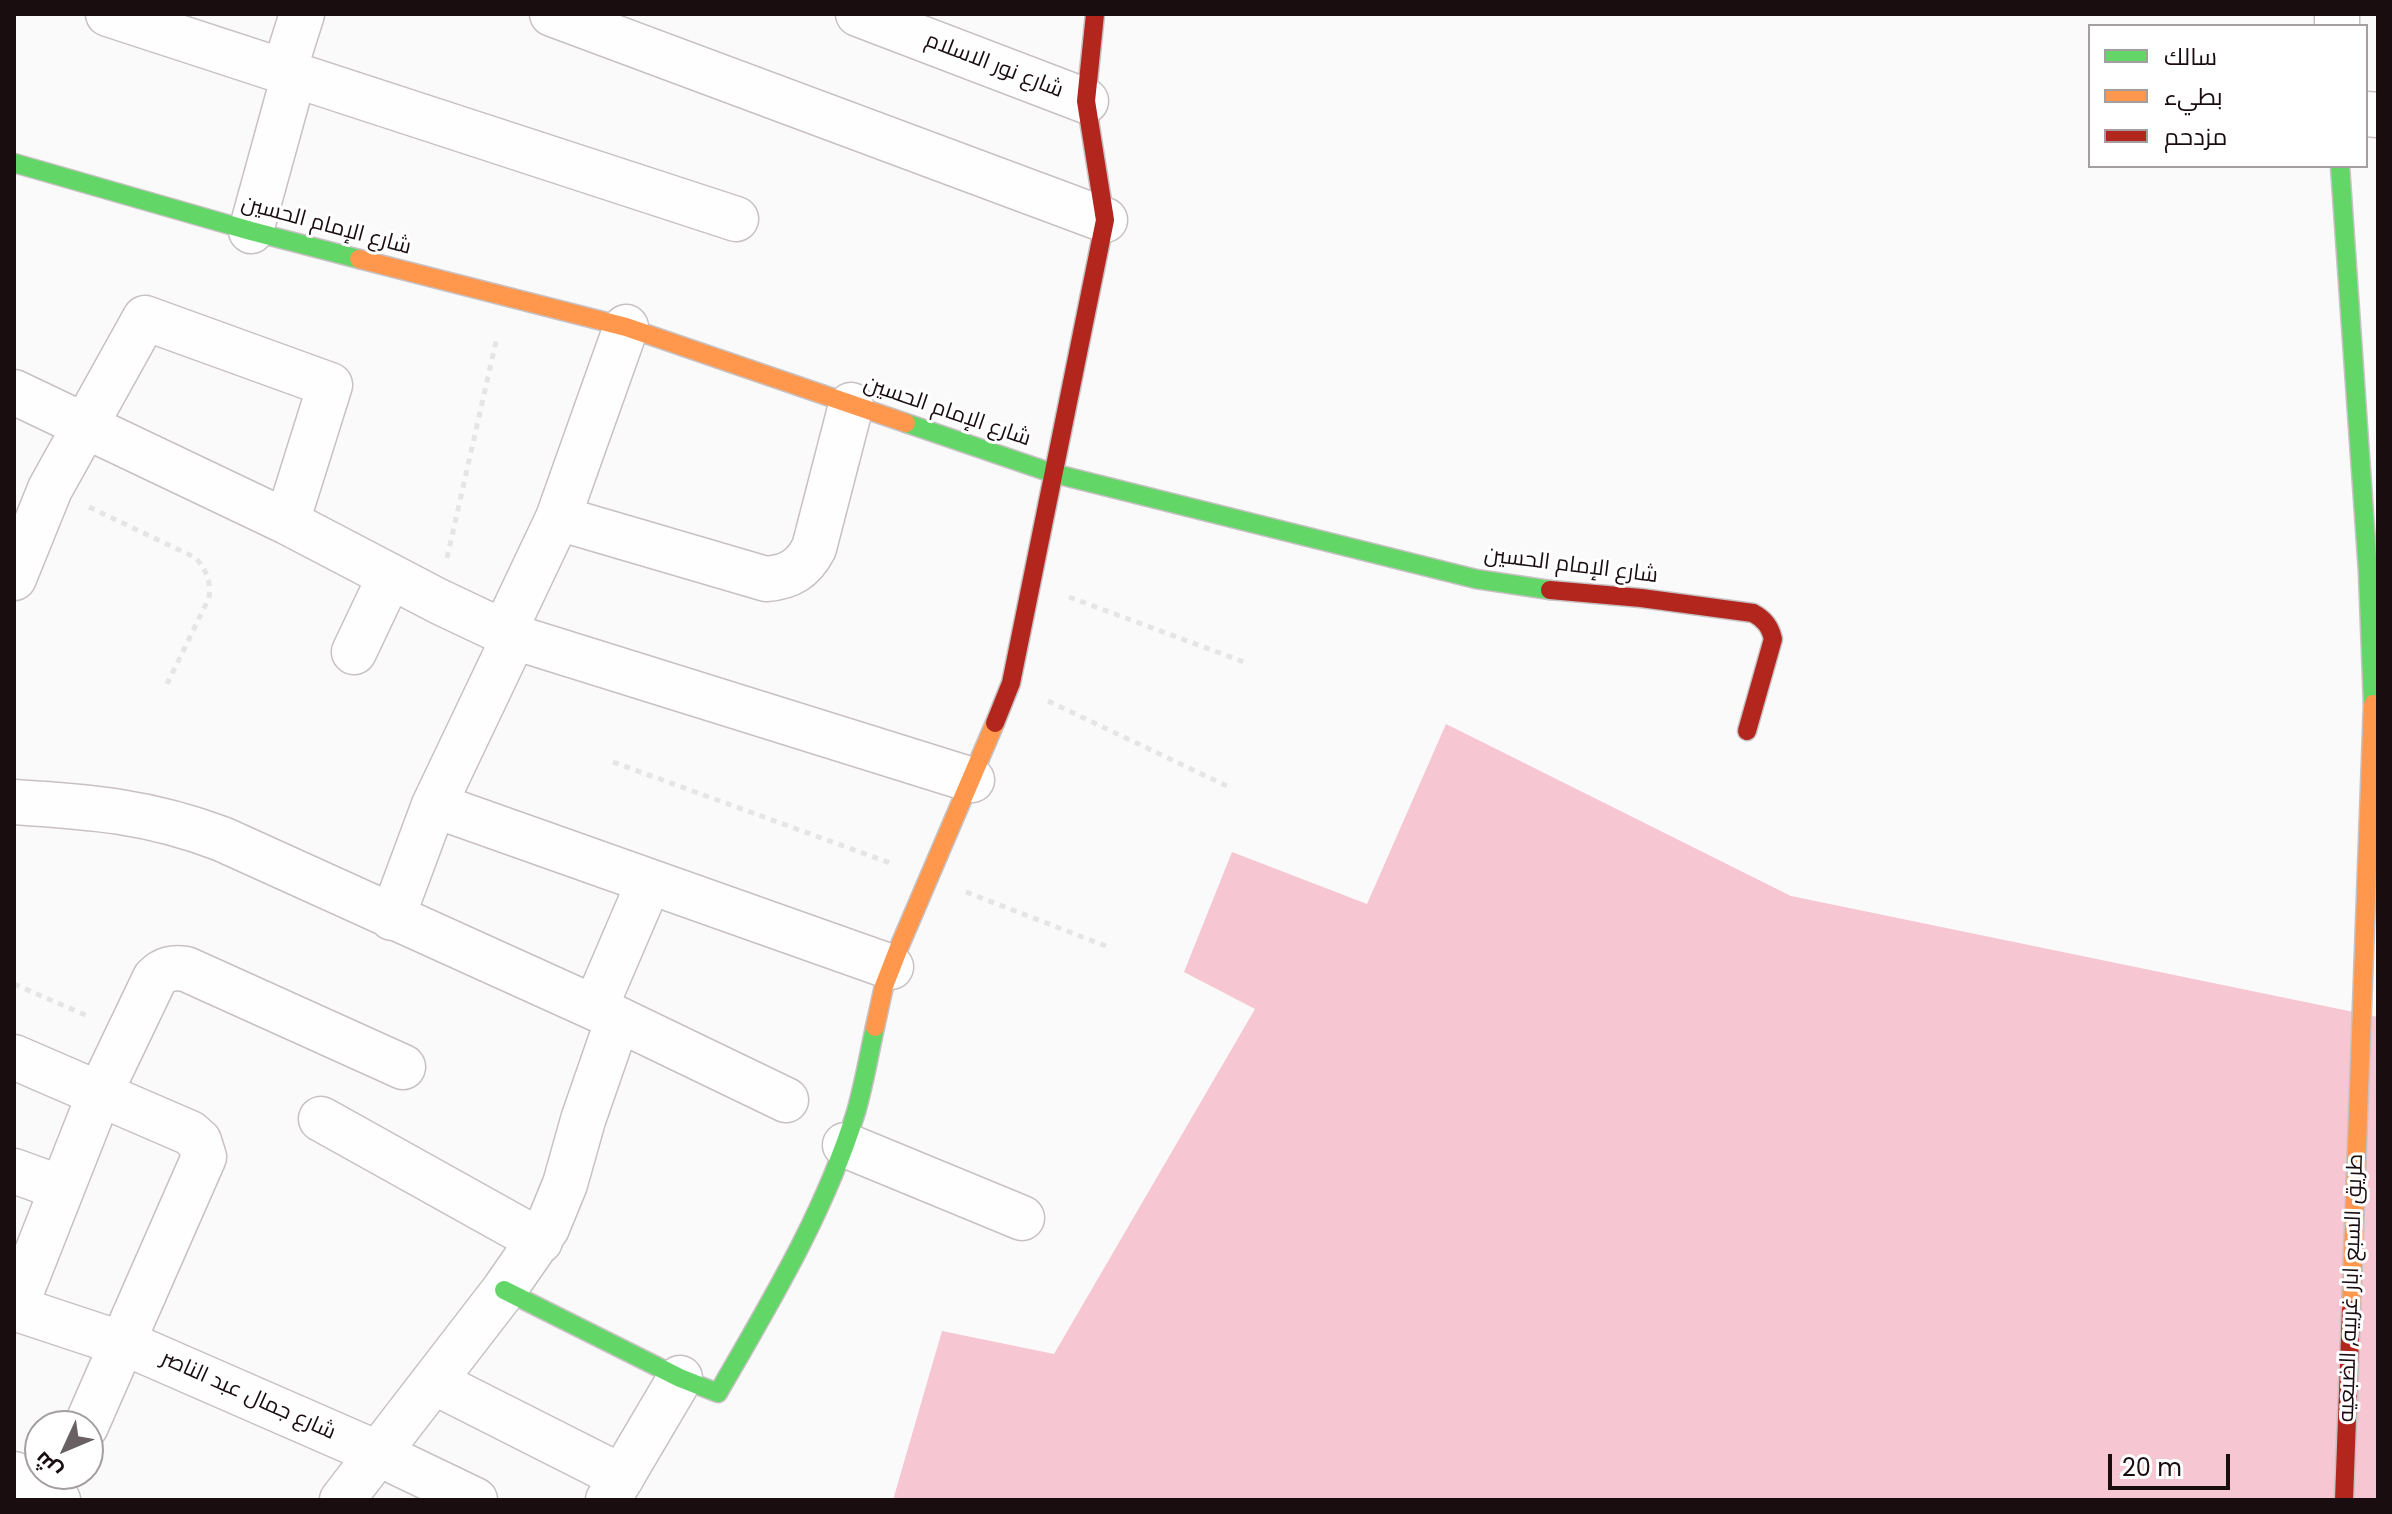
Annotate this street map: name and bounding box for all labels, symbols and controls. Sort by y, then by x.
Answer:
legend [2088,24,2368,168]
street label: شارع نور الاسلام [921,28,1067,104]
text: سالك [2164,40,2217,73]
text: بطيء [2164,80,2223,113]
text: مزدحم [2164,120,2227,153]
street label: شارع الإمام الحسين [238,191,414,261]
street label: شارع الإمام الحسين [860,371,1034,453]
street label: شارع الإمام الحسين [1483,542,1659,590]
street label: طريق السبع ابار غربيه, الضبعيه [2334,1153,2370,1423]
street label: شارع جمال عبد الناصر [157,1346,339,1446]
north arrow [24,1410,104,1490]
scale bar [2112,1438,2234,1488]
text: ش [27,1445,69,1487]
text: 20 m [2122,1451,2182,1484]

